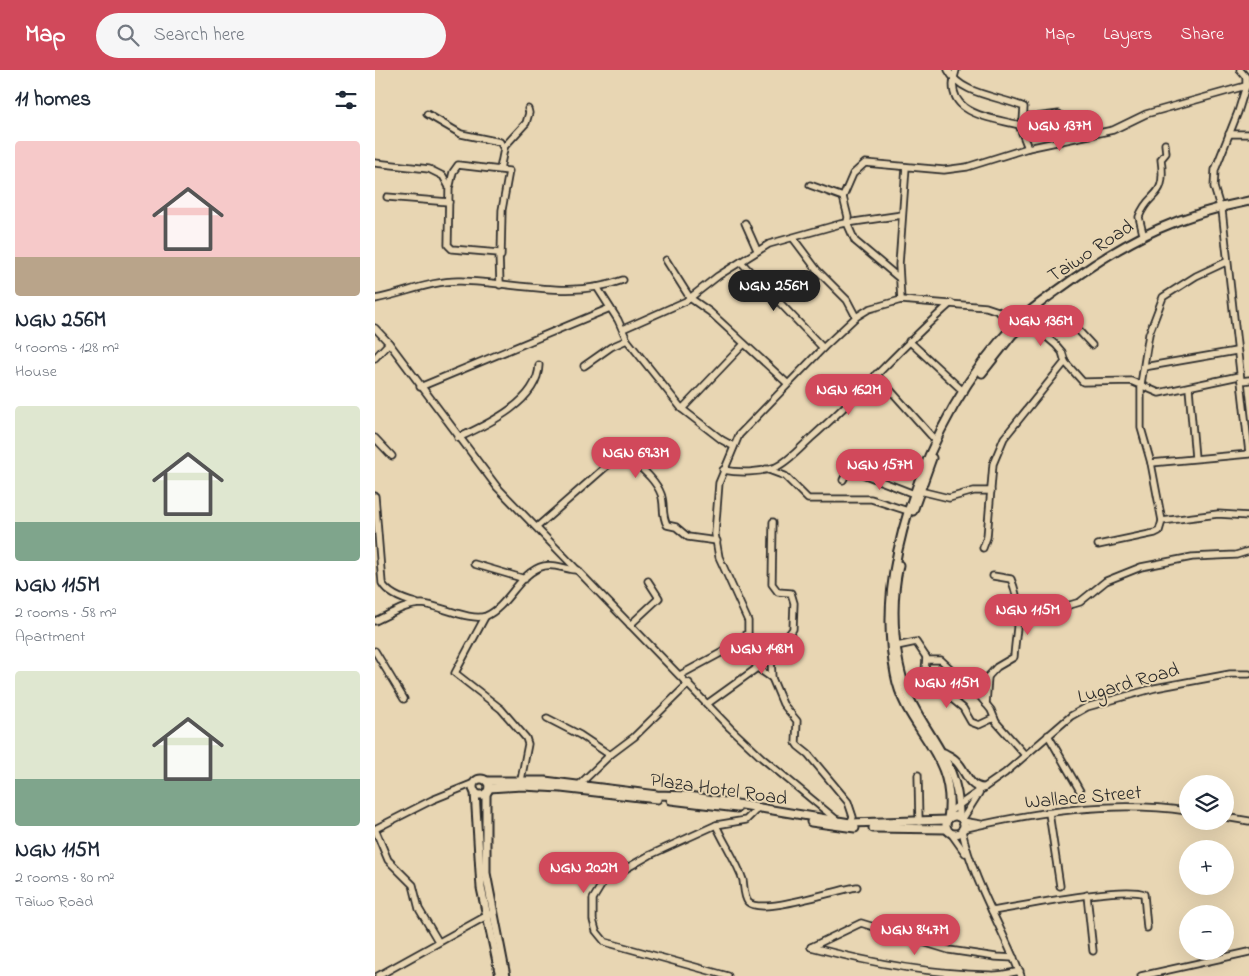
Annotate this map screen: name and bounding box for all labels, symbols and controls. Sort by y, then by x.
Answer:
search box [96,13,446,58]
text: Map [25,18,66,53]
icon: search [114,21,142,49]
text: Search here [154,22,245,49]
text: Map [1045,22,1075,48]
text: Layers [1103,22,1153,48]
text: Share [1181,22,1224,48]
text: 11 homes [15,85,91,115]
icon: filters [332,86,360,114]
pin: NGN 137M [1008,109,1112,152]
text: NGN 137M [1028,114,1092,138]
icon: home [143,174,233,264]
street label: Taiwo Road [1043,213,1140,291]
pin: NGN 256M [722,270,826,312]
text: NGN 256M [739,274,809,298]
pin: NGN 136M [989,304,1093,347]
text: NGN 256M [15,306,106,336]
text: NGN 136M [1009,309,1073,333]
text: 4 rooms · 128 m² [15,336,119,360]
text: House [15,360,57,384]
pin: NGN 162M [797,374,901,416]
text: NGN 162M [816,378,882,402]
pin: NGN 69.3M [579,436,693,479]
icon: home [143,439,233,529]
text: NGN 69.3M [602,441,670,465]
pin: NGN 157M [828,448,932,491]
text: NGN 157M [847,453,913,477]
text: NGN 115M [15,571,100,601]
pin: NGN 115M [976,594,1080,636]
text: NGN 115M [996,598,1060,622]
text: 2 rooms · 58 m² [15,601,117,625]
text: Apartment [15,625,85,649]
pin: NGN 148M [710,632,814,675]
text: NGN 148M [730,637,794,661]
street label: Lugard Road [1074,656,1183,714]
pin: NGN 115M [895,666,999,709]
text: NGN 115M [915,671,979,695]
icon: home [143,704,233,794]
street label: Plaza Hotel Road [648,766,789,814]
map controls [1179,775,1234,960]
button: layers [1179,775,1234,830]
street label: Wallace Street [1024,779,1143,818]
text: NGN 115M [15,836,100,866]
button: + [1179,840,1234,895]
pin: NGN 202M [532,852,636,894]
text: NGN 202M [550,856,618,880]
text: 2 rooms · 80 m² [15,866,115,890]
text: Taiwo Road [15,890,93,914]
button: − [1179,905,1234,960]
pin: NGN 84.7M [858,914,972,956]
text: NGN 84.7M [881,918,949,942]

